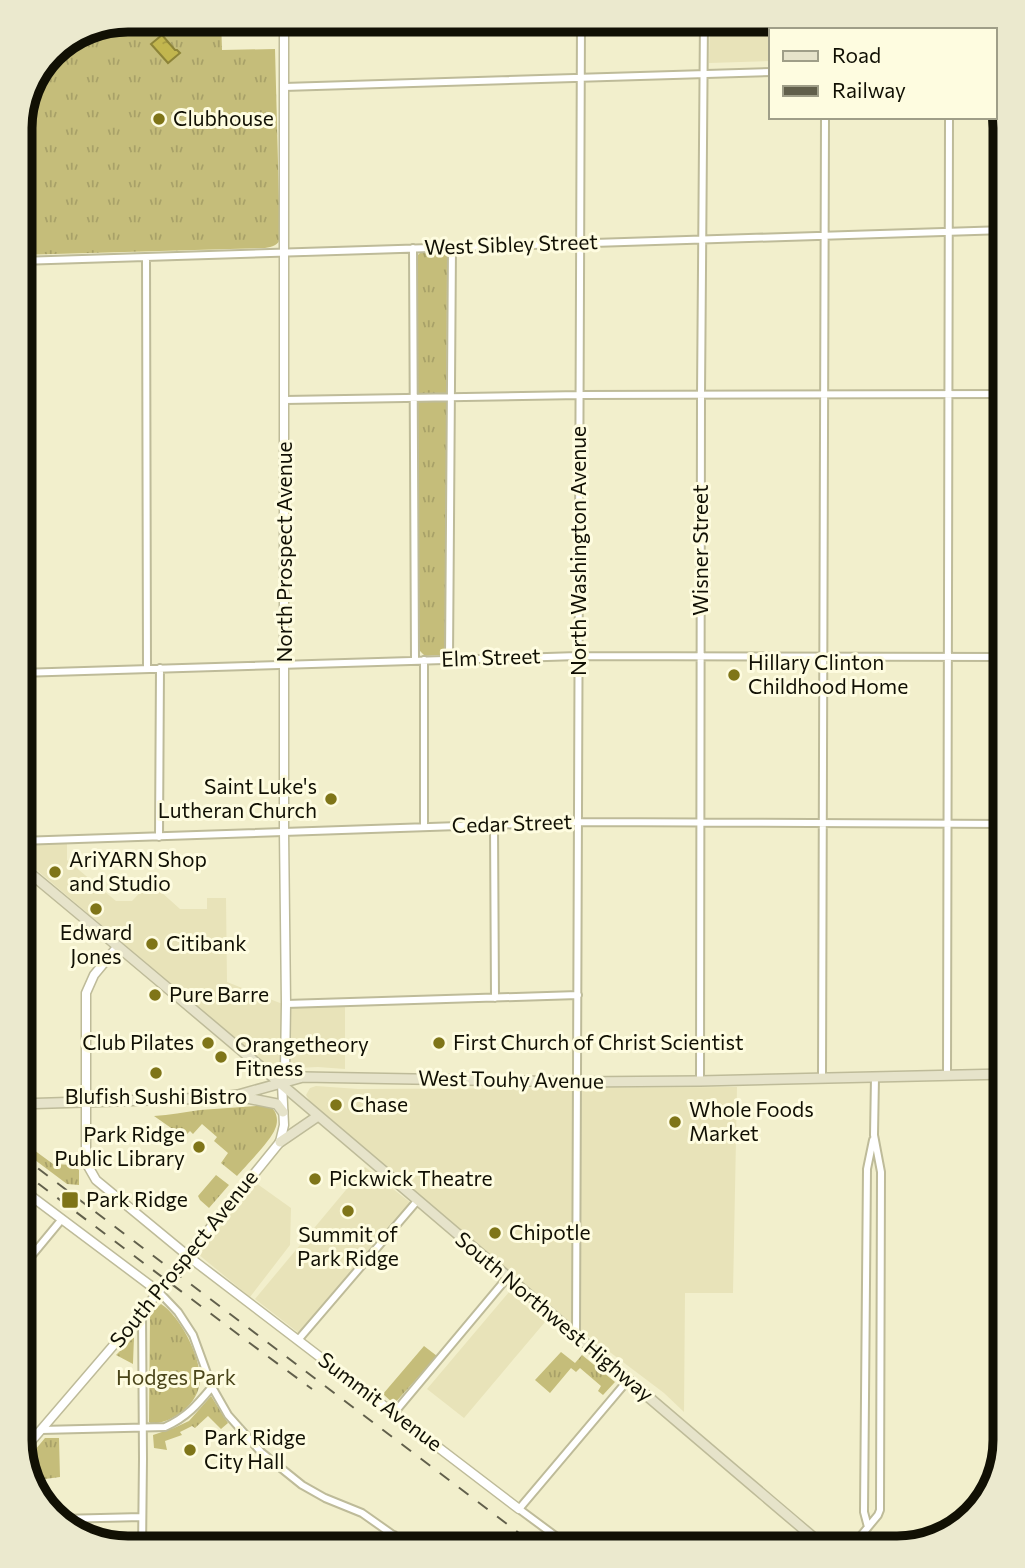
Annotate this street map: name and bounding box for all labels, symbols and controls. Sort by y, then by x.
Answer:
legend [769,28,997,119]
text: Road [832,42,881,67]
text: Railway [832,77,906,102]
place label: Clubhouse [173,105,274,130]
marker: Clubhouse [151,111,167,127]
street label: West Sibley Street [424,228,598,259]
street label: North Washington Avenue [565,426,590,676]
street label: North Prospect Avenue [271,441,296,663]
street label: Wisner Street [687,484,712,616]
street label: Elm Street [441,642,541,671]
place label: Hillary Clinton Childhood Home [748,649,908,698]
marker: Hillary Clinton Childhood Home [726,667,742,683]
place label: Saint Luke's Lutheran Church [158,773,317,822]
marker: Saint Luke's Lutheran Church [323,791,339,807]
street label: Cedar Street [451,808,573,837]
place label: AriYARN Shop and Studio [69,846,207,895]
marker: AriYARN Shop and Studio [47,864,63,880]
marker: Edward Jones [88,901,104,917]
place label: Edward Jones [60,919,132,968]
place label: Citibank [166,930,247,955]
marker: Citibank [144,936,160,952]
place label: Pure Barre [169,981,269,1006]
marker: Pure Barre [147,987,163,1003]
place label: Club Pilates [82,1029,194,1054]
place label: First Church of Christ Scientist [453,1029,744,1054]
place label: Orangetheory Fitness [235,1031,369,1080]
marker: Club Pilates [200,1035,216,1051]
marker: First Church of Christ Scientist [431,1035,447,1051]
marker: Orangetheory Fitness [213,1049,229,1065]
street label: West Touhy Avenue [418,1064,604,1093]
marker: Blufish Sushi Bistro [148,1065,164,1081]
place label: Blufish Sushi Bistro [65,1083,247,1108]
place label: Chase [350,1091,408,1116]
place label: Whole Foods Market [689,1096,814,1145]
marker: Chase [328,1097,344,1113]
marker: Whole Foods Market [667,1114,683,1130]
place label: Park Ridge Public Library [54,1121,185,1170]
marker: Park Ridge Public Library [191,1139,207,1155]
street label: South Prospect Avenue [104,1164,262,1352]
place label: Pickwick Theatre [329,1165,493,1190]
marker: Pickwick Theatre [307,1171,323,1187]
place label: Park Ridge [86,1186,188,1211]
marker: Park Ridge [60,1190,80,1210]
marker: Summit of Park Ridge [340,1203,356,1219]
place label: Chipotle [509,1219,591,1244]
place label: Summit of Park Ridge [297,1221,399,1270]
marker: Chipotle [487,1225,503,1241]
street label: South Northwest Highway [451,1226,659,1406]
street label: Summit Avenue [314,1346,448,1456]
park label: Hodges Park [116,1364,236,1389]
place label: Park Ridge City Hall [204,1424,306,1473]
marker: Park Ridge City Hall [182,1442,198,1458]

